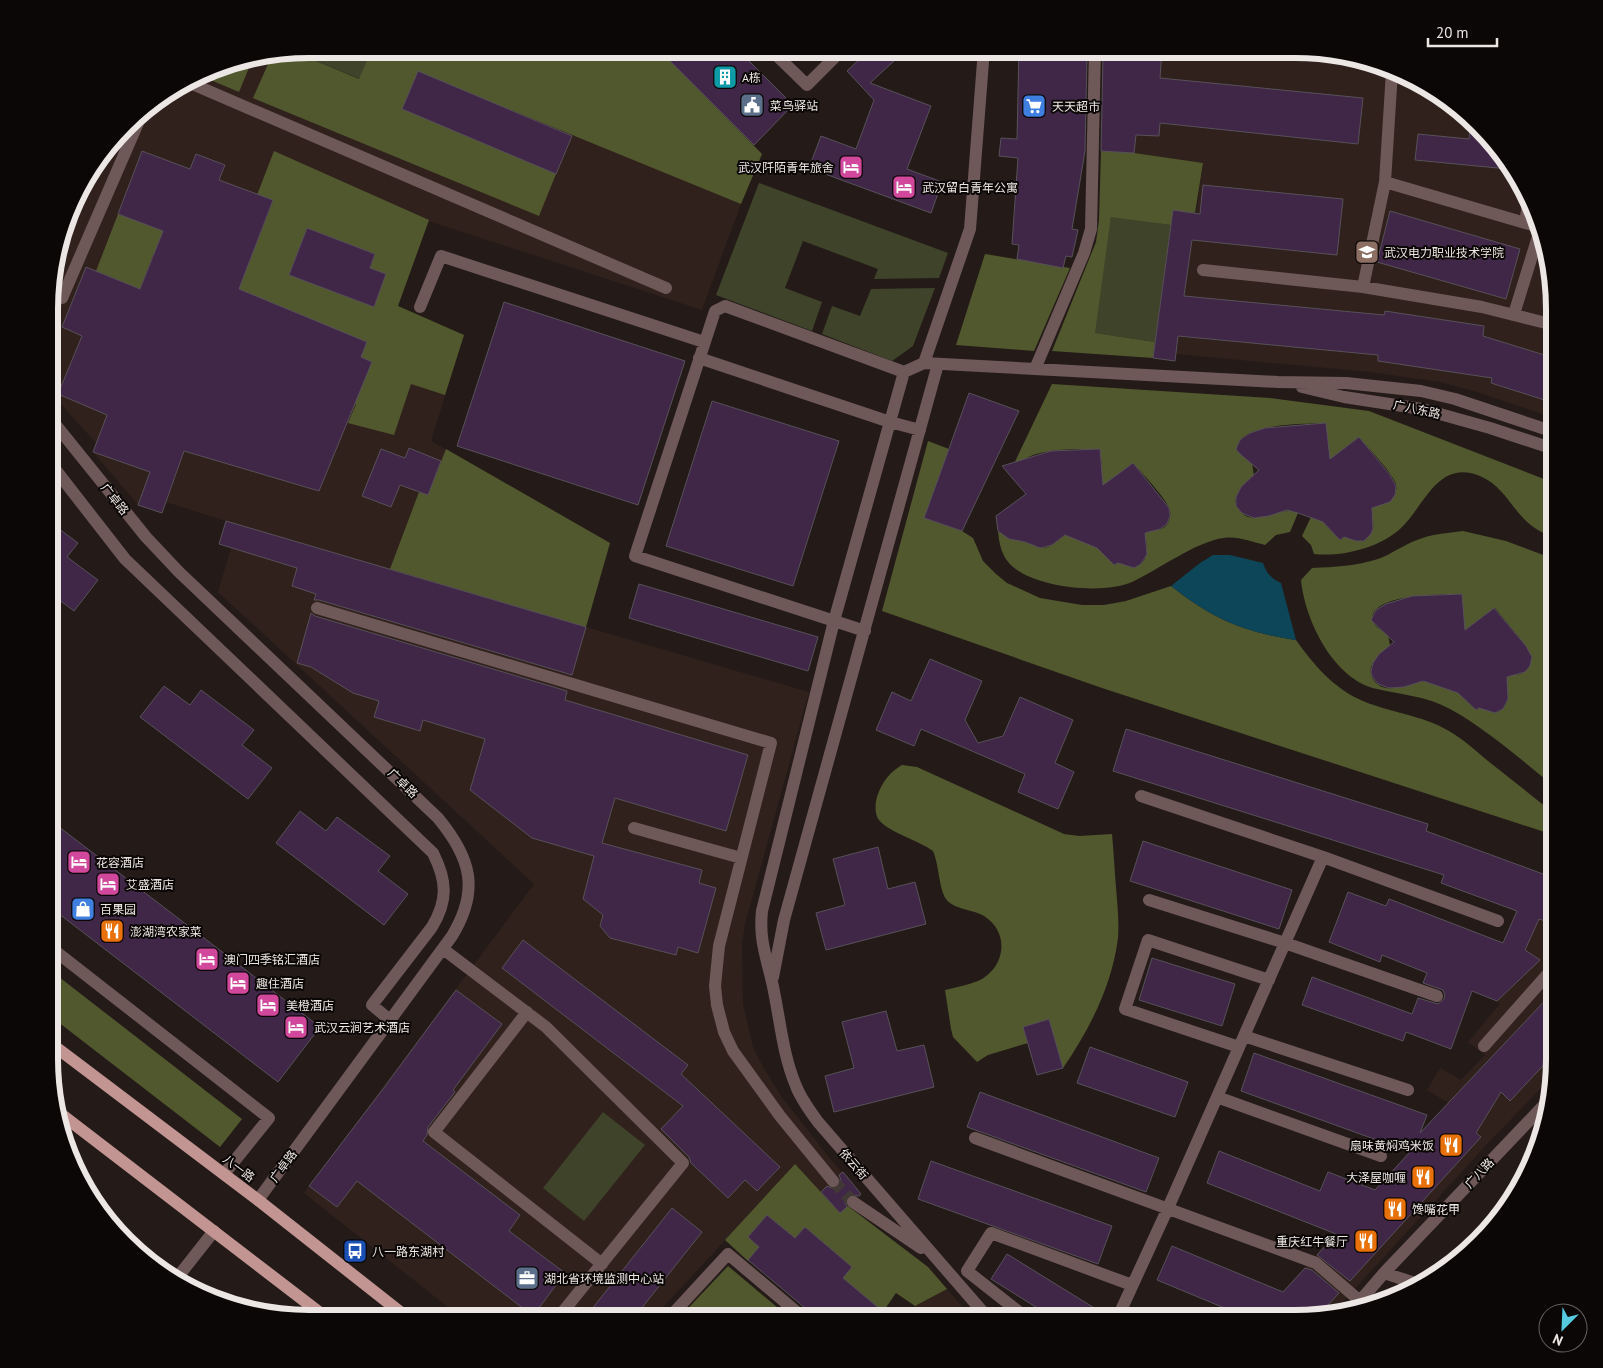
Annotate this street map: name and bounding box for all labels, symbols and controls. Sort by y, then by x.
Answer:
scale bar [1428,15,1497,47]
text: 20 m [1436,23,1469,42]
building icon: A栋 [712,64,738,90]
place label: A栋 [742,70,761,85]
public building icon: 菜鸟驿站 [739,92,765,118]
supermarket icon: 天天超市 [1021,93,1047,119]
place label: 菜鸟驿站 [770,98,818,113]
place label: 天天超市 [1052,99,1100,114]
hotel icon: 武汉阡陌青年旅舍 [838,154,864,180]
place label: 武汉阡陌青年旅舍 [738,160,834,175]
hotel icon: 武汉留白青年公寓 [891,174,917,200]
place label: 武汉留白青年公寓 [922,180,1018,195]
school or university icon: 武汉电力职业技术学院 [1354,239,1380,265]
place label: 武汉电力职业技术学院 [1384,245,1504,260]
street label: 广八东路 [1392,397,1442,421]
street label: 广卓路 [98,480,132,518]
street label: 广卓路 [385,765,421,801]
hotel icon: 花容酒店 [66,849,92,875]
place label: 花容酒店 [96,855,144,870]
hotel icon: 艾盛酒店 [95,871,121,897]
place label: 艾盛酒店 [126,877,174,892]
shop icon: 百果园 [70,896,96,922]
place label: 百果园 [100,902,136,917]
restaurant icon: 澎湖湾农家菜 [99,918,125,944]
place label: 澎湖湾农家菜 [130,924,202,939]
hotel icon: 澳门四季铭汇酒店 [194,946,220,972]
place label: 澳门四季铭汇酒店 [224,952,320,967]
hotel icon: 趣住酒店 [225,970,251,996]
place label: 趣住酒店 [256,976,304,991]
hotel icon: 美橙酒店 [255,992,281,1018]
place label: 美橙酒店 [286,998,334,1013]
hotel icon: 武汉云涧艺术酒店 [283,1014,309,1040]
place label: 武汉云涧艺术酒店 [314,1020,410,1035]
restaurant icon: 扇味黄焖鸡米饭 [1438,1132,1464,1158]
place label: 扇味黄焖鸡米饭 [1350,1138,1434,1153]
street label: 依云街 [837,1145,871,1183]
street label: 广卓路 [266,1147,300,1185]
street label: 八一路 [220,1151,258,1185]
street label: 广八路 [1461,1155,1497,1191]
restaurant icon: 大泽屋咖喱 [1410,1164,1436,1190]
place label: 大泽屋咖喱 [1346,1170,1406,1185]
restaurant icon: 馋嘴花甲 [1382,1196,1408,1222]
place label: 馋嘴花甲 [1412,1202,1460,1217]
restaurant icon: 重庆红牛餐厅 [1353,1228,1379,1254]
place label: 重庆红牛餐厅 [1276,1234,1348,1249]
bus stop icon: 八一路东湖村 [342,1238,368,1264]
place label: 八一路东湖村 [372,1244,445,1259]
office icon: 湖北省环境监测中心站 [514,1265,540,1291]
place label: 湖北省环境监测中心站 [544,1271,664,1286]
north arrow [1538,1303,1588,1353]
text: N [1550,1330,1566,1350]

